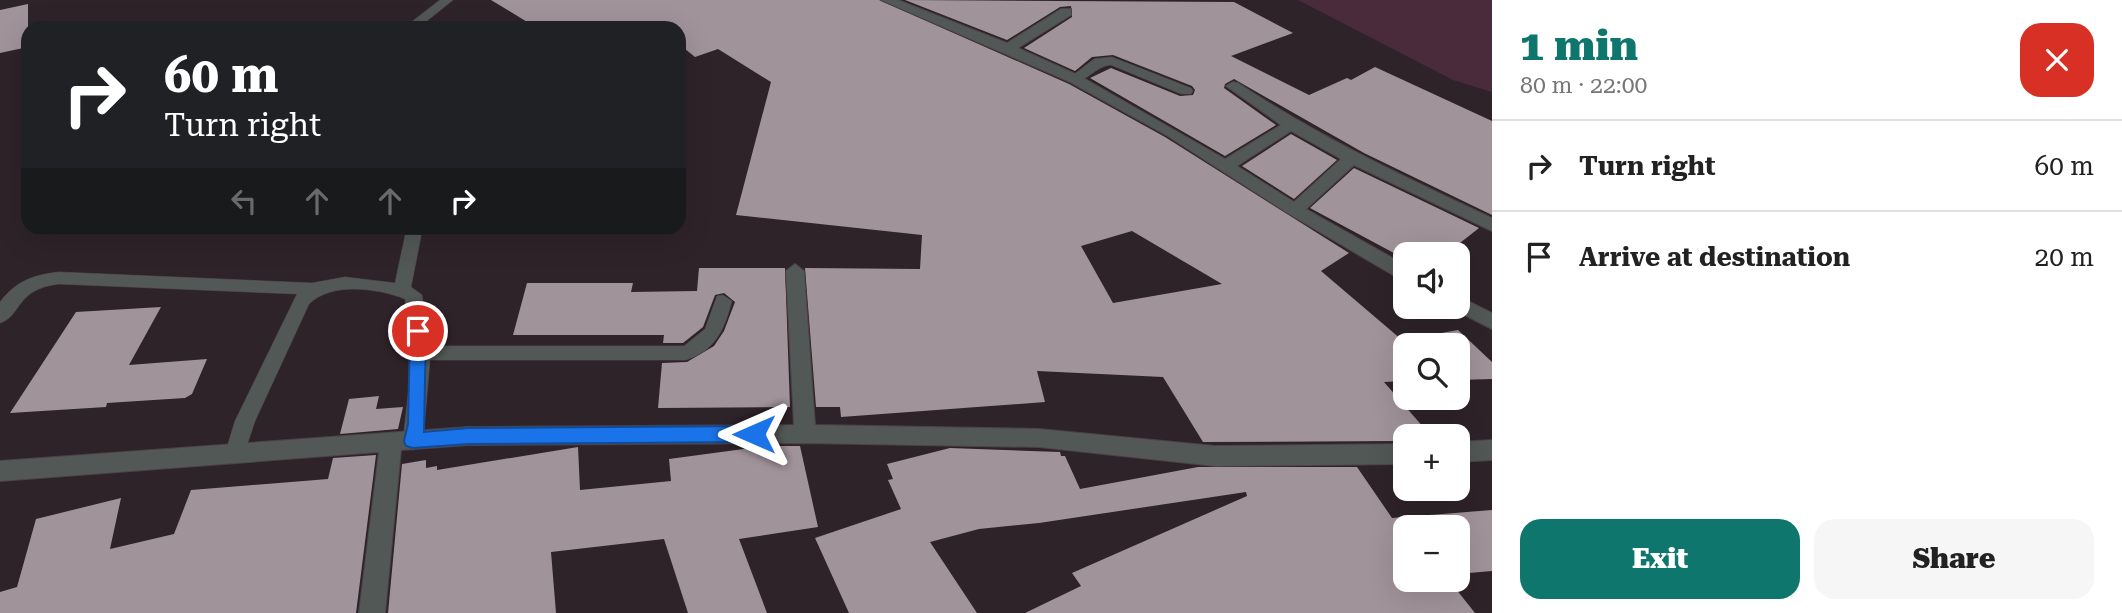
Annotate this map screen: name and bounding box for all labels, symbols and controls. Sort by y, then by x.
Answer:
text: 1 min [1520,21,1638,70]
button: close [2020,23,2094,97]
text: 60 m [164,47,279,104]
icon: right [49,49,140,140]
text: 80 m · 22:00 [1520,72,1647,99]
text: Turn right [164,106,321,144]
icon: right [1520,147,1558,185]
text: Turn right [1579,151,1715,181]
text: 60 m [2035,151,2094,181]
icon: left [225,182,263,220]
icon: ahead [298,182,336,220]
icon: ahead [371,182,409,220]
icon: right [444,182,482,220]
icon: arrive [1520,238,1558,276]
map controls [1393,242,1470,592]
button: sound [1393,242,1470,319]
text: Arrive at destination [1579,242,1850,272]
text: 20 m [2035,242,2094,272]
pin [388,301,448,361]
icon: arrive [399,312,437,350]
button: search [1393,333,1470,410]
position arrow [717,397,791,471]
button: + [1393,424,1470,501]
button: − [1393,515,1470,592]
button: Exit [1520,519,1800,599]
button: Share [1814,519,2094,599]

